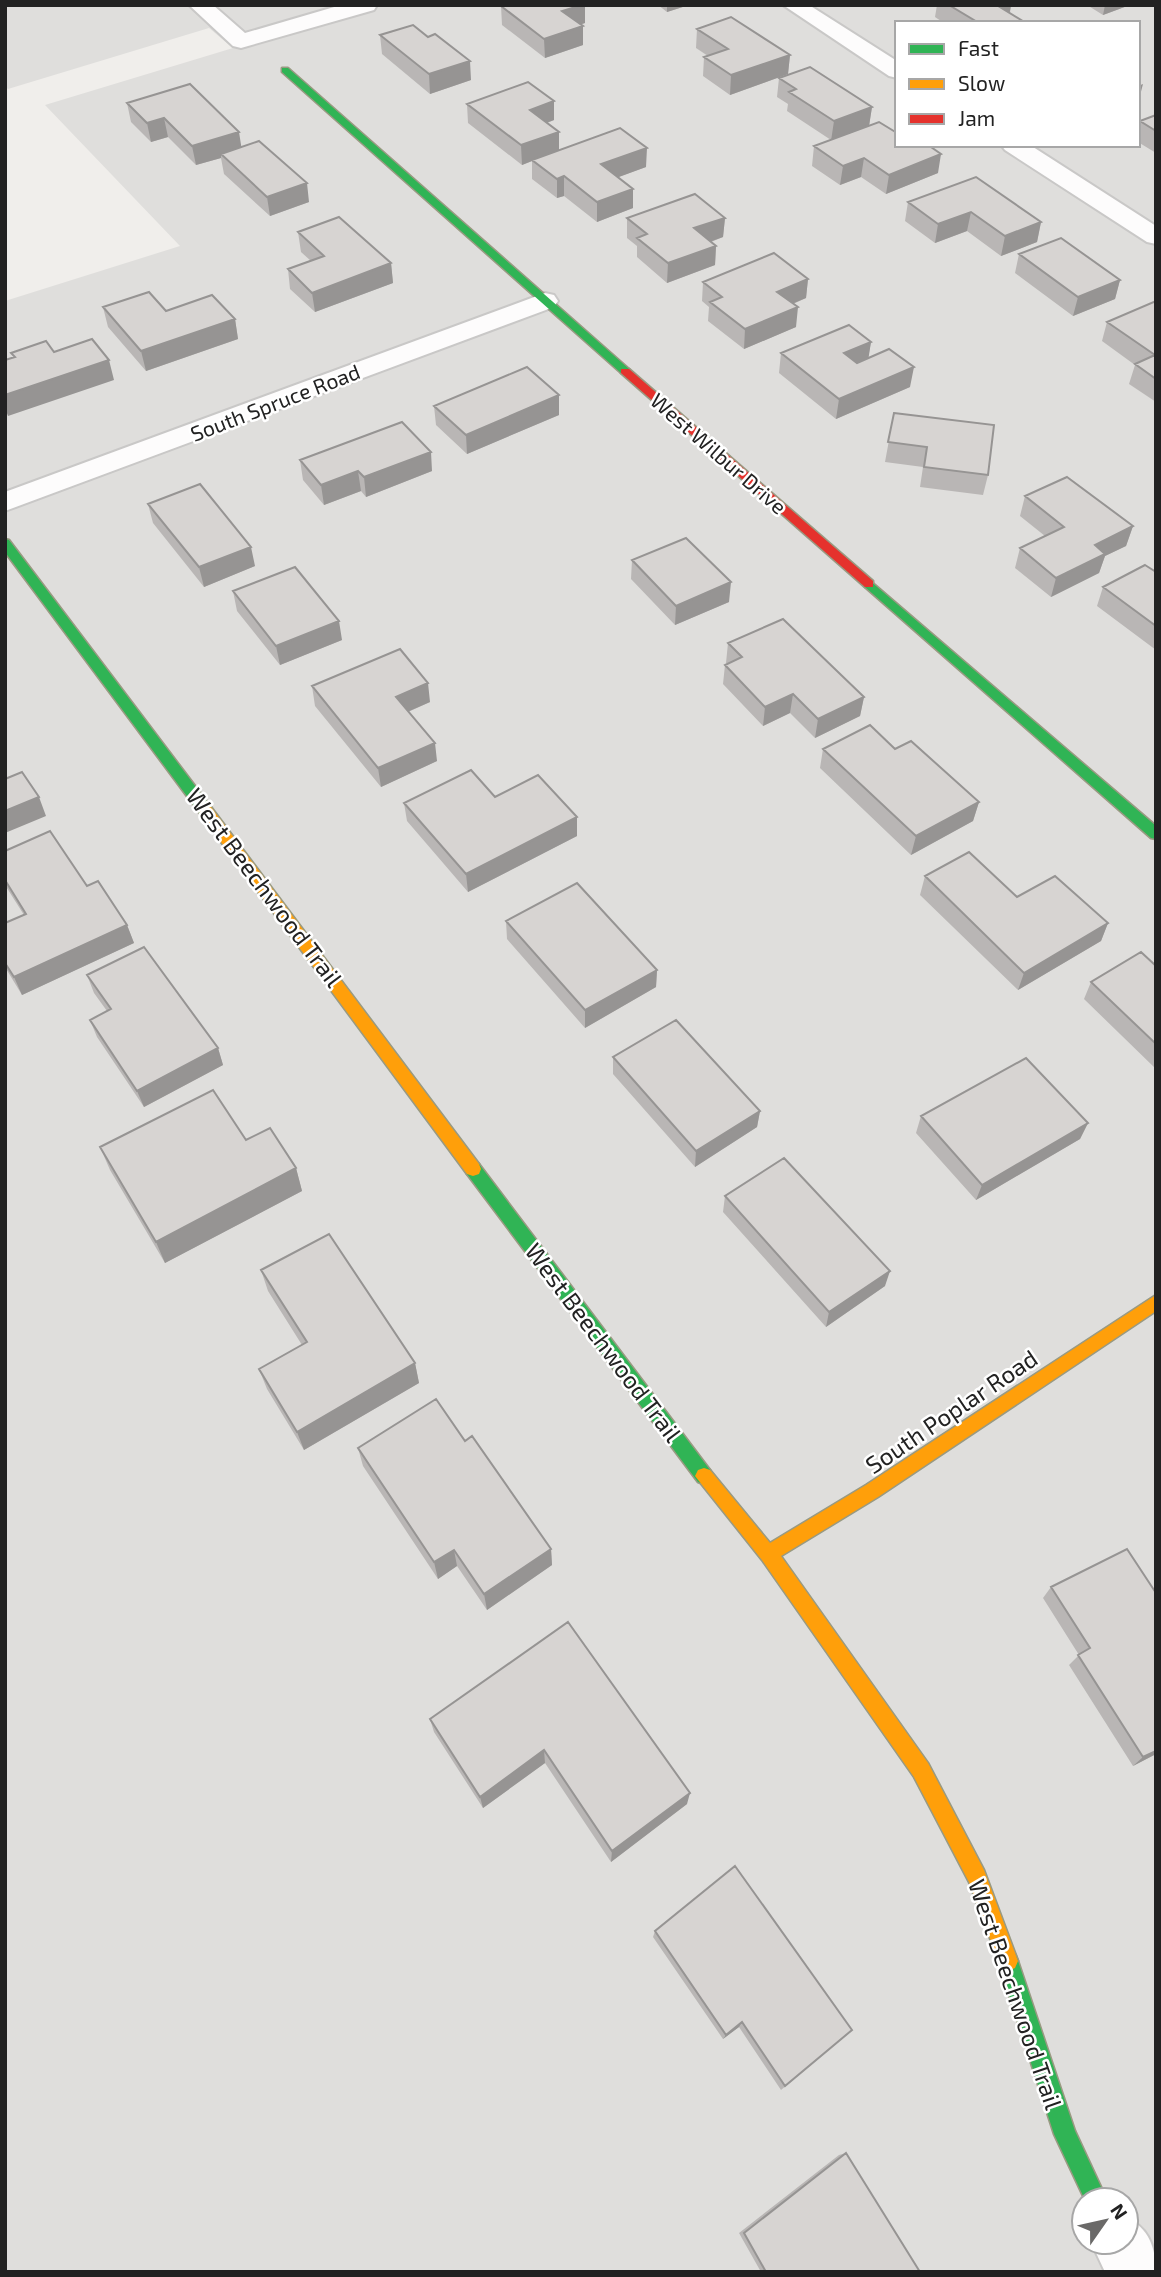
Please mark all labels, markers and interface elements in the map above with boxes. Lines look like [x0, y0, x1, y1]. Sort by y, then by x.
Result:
legend [895, 21, 1140, 147]
text: Fast [958, 35, 999, 60]
text: Slow [958, 70, 1005, 95]
text: Jam [958, 105, 995, 130]
street label: South Spruce Road [187, 358, 363, 446]
street label: West Wilbur Drive [646, 387, 792, 519]
street label: West Beechwood Trail [181, 782, 349, 992]
street label: West Beechwood Trail [520, 1237, 688, 1447]
street label: South Poplar Road [860, 1343, 1042, 1479]
street label: West Beechwood Trail [963, 1875, 1069, 2113]
north arrow [1070, 2186, 1140, 2256]
text: N [1106, 2199, 1133, 2223]

